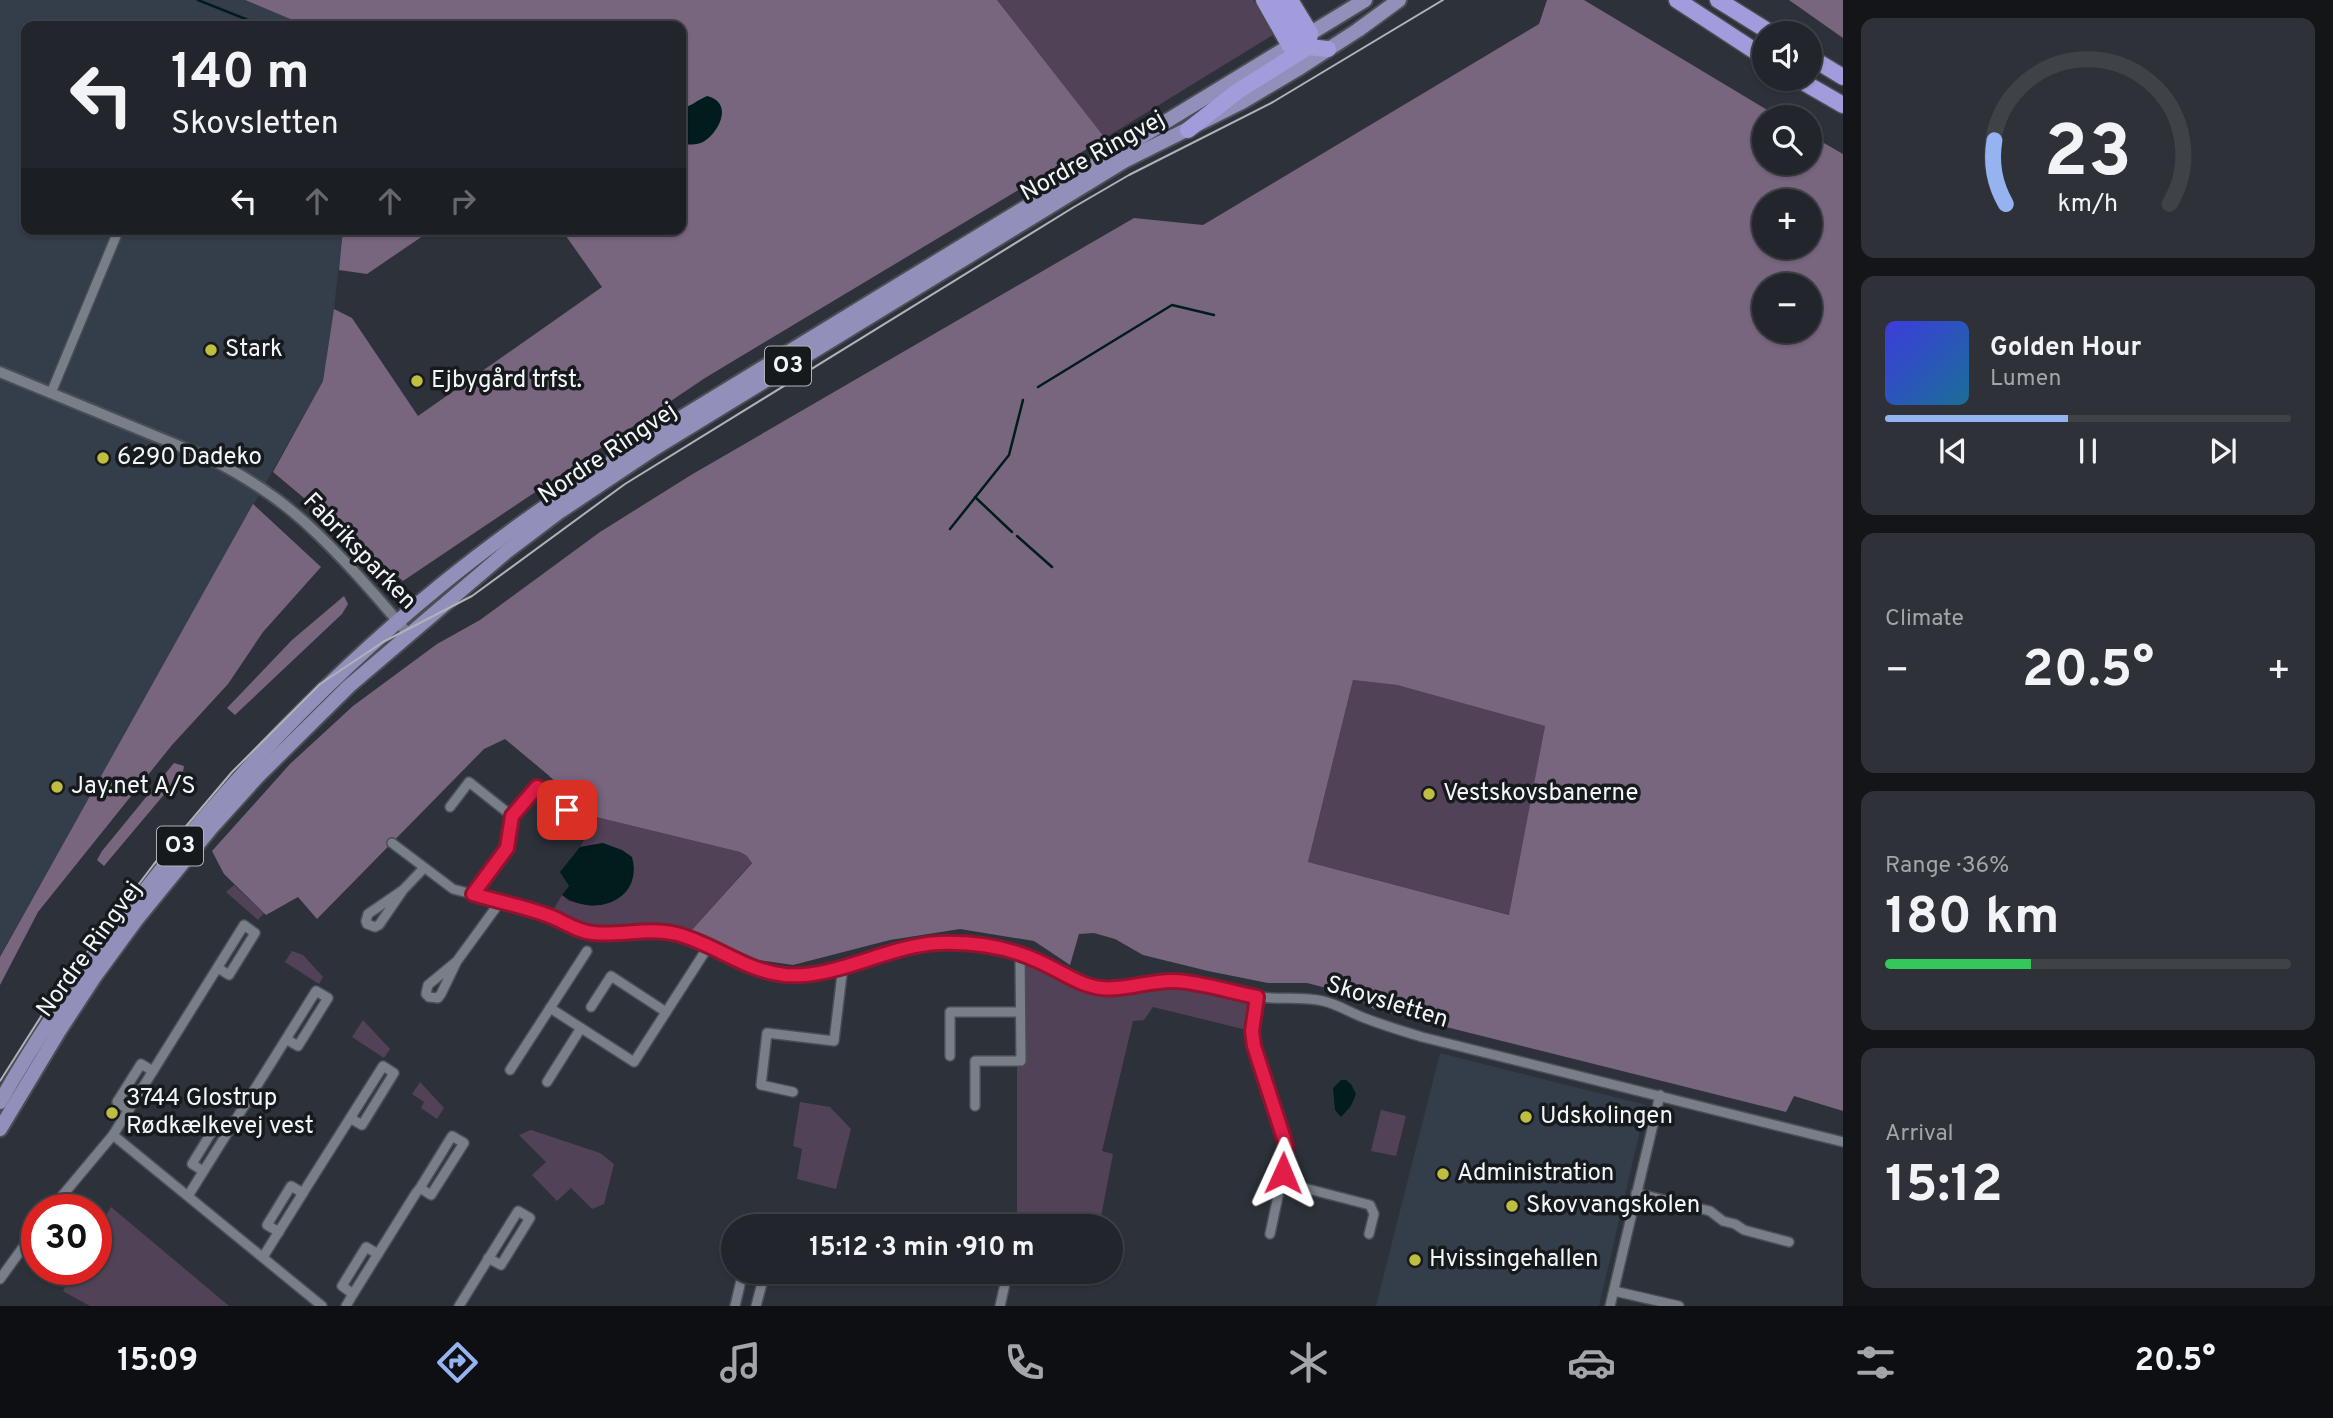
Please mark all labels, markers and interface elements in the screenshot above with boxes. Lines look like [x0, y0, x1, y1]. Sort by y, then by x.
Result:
map controls [1752, 21, 1822, 343]
button: sound [1752, 21, 1822, 91]
text: 140 m [171, 44, 310, 106]
icon: left [56, 49, 147, 140]
text: Skovsletten [171, 105, 339, 145]
street label: Nordre Ringvej [1015, 105, 1171, 209]
button: search [1752, 105, 1822, 175]
text: 23 [2044, 110, 2132, 202]
icon: left [225, 182, 263, 220]
icon: ahead [298, 182, 336, 220]
icon: ahead [371, 182, 409, 220]
icon: right [444, 182, 482, 220]
button: + [1752, 189, 1822, 259]
text: km/h [2058, 189, 2118, 221]
button: − [1752, 273, 1822, 343]
text: Golden Hour [1990, 332, 2141, 365]
place label: Stark [225, 335, 283, 365]
marker: Stark [203, 342, 219, 358]
road number: O3 [765, 346, 811, 386]
text: Lumen [1990, 365, 2061, 394]
place label: Ejbygård trfst. [431, 366, 582, 396]
marker: Ejbygård trfst. [409, 373, 425, 389]
street label: Nordre Ringvej [533, 397, 683, 511]
icon: previous [1934, 432, 1972, 470]
icon: pause [2069, 432, 2107, 470]
icon: next [2204, 432, 2242, 470]
place label: 6290 Dadeko [117, 443, 262, 473]
marker: 6290 Dadeko [95, 450, 111, 466]
street label: Fabriksparken [296, 487, 422, 617]
text: Climate [1885, 605, 1964, 634]
text: 20.5° [2022, 639, 2154, 705]
text: − [1885, 648, 1910, 697]
text: + [2266, 648, 2291, 697]
place label: Jay.net A/S [71, 772, 196, 802]
marker: Jay.net A/S [49, 779, 65, 795]
place label: Vestskovsbanerne [1443, 779, 1638, 809]
pin [537, 780, 597, 840]
marker: Vestskovsbanerne [1421, 786, 1437, 802]
icon: arrive [548, 791, 586, 829]
road number: O3 [157, 826, 203, 866]
text: Range · 36% [1885, 852, 2009, 881]
street label: Nordre Ringvej [31, 876, 149, 1024]
text: 180 km [1885, 886, 2060, 952]
street label: Skovsletten [1322, 970, 1452, 1036]
place label: 3744 Glostrup Rødkælkevej vest [126, 1084, 314, 1142]
place label: Udskolingen [1540, 1102, 1673, 1132]
marker: 3744 Glostrup Rødkælkevej vest [104, 1105, 120, 1121]
marker: Udskolingen [1518, 1109, 1534, 1125]
text: Arrival [1885, 1120, 1954, 1149]
position arrow [1246, 1136, 1320, 1210]
text: 15:12 [1885, 1154, 2003, 1220]
place label: Administration [1457, 1159, 1614, 1189]
marker: Administration [1435, 1166, 1451, 1182]
place label: Skovvangskolen [1526, 1191, 1700, 1221]
speed limit sign: 30 [21, 1194, 112, 1285]
marker: Skovvangskolen [1504, 1198, 1520, 1214]
text: 15:12 · 3 min · 910 m [809, 1232, 1035, 1265]
place label: Hvissingehallen [1429, 1245, 1598, 1275]
marker: Hvissingehallen [1407, 1252, 1423, 1268]
icon: directions [433, 1338, 482, 1387]
icon: music [716, 1338, 765, 1387]
icon: phone [1000, 1338, 1049, 1387]
icon: climate [1284, 1338, 1333, 1387]
icon: car [1567, 1338, 1616, 1387]
icon: filters [1851, 1338, 1900, 1387]
text: 15:09 [117, 1342, 198, 1382]
text: 20.5° [2134, 1342, 2216, 1382]

